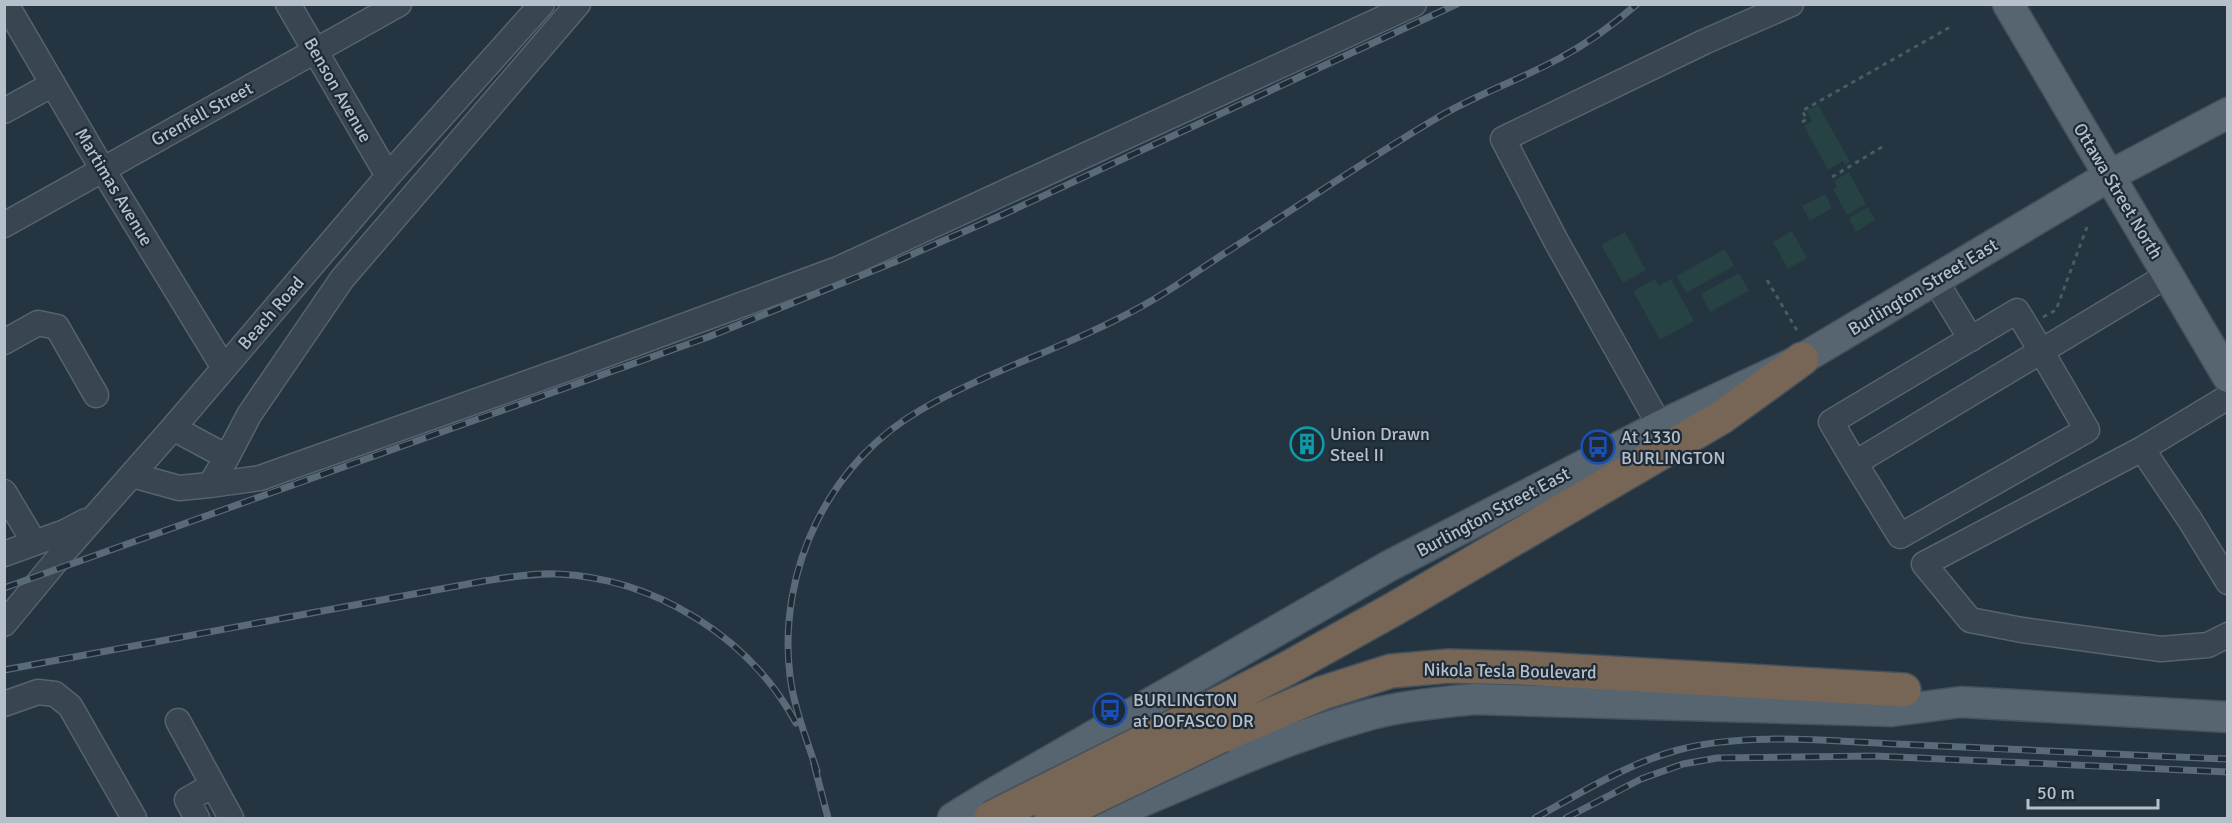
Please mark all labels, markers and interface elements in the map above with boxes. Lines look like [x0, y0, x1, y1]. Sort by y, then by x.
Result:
street label: Benson Avenue [299, 34, 377, 146]
street label: Grenfell Street [147, 77, 257, 151]
street label: Ottawa Street North [2069, 119, 2167, 263]
street label: Martimas Avenue [70, 124, 158, 250]
street label: Burlington Street East [1844, 234, 2002, 340]
street label: Beach Road [233, 272, 309, 354]
place label: Union Drawn Steel II [1330, 423, 1430, 466]
building icon: Union Drawn Steel II [1289, 426, 1325, 462]
place label: At 1330 BURLINGTON [1621, 426, 1725, 469]
bus stop icon: At 1330 BURLINGTON [1580, 429, 1616, 465]
street label: Burlington Street East [1413, 462, 1573, 562]
street label: Nikola Tesla Boulevard [1423, 658, 1597, 684]
place label: BURLINGTON at DOFASCO DR [1133, 689, 1254, 732]
bus stop icon: BURLINGTON at DOFASCO DR [1092, 692, 1128, 728]
scale bar [2028, 772, 2158, 810]
text: 50 m [2037, 782, 2075, 804]

